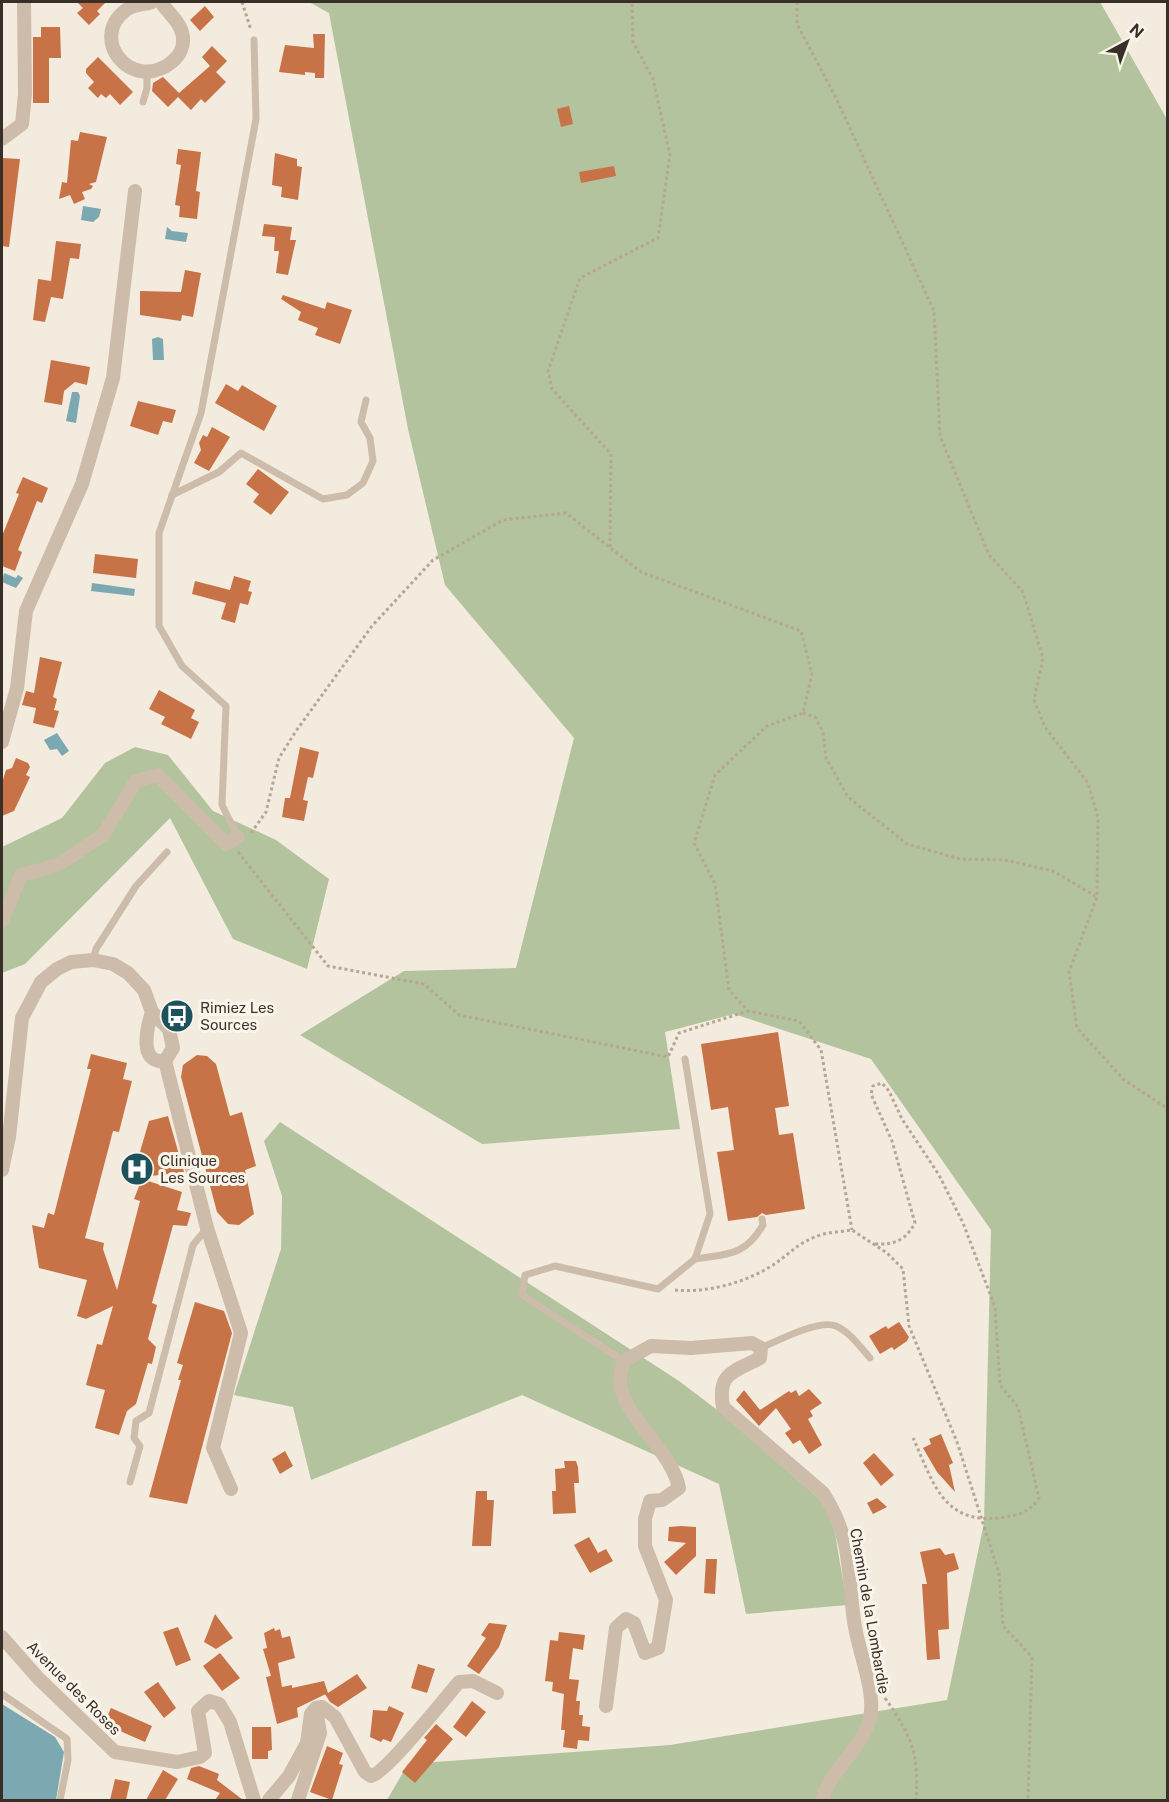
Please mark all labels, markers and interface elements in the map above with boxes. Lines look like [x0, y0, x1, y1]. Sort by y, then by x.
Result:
north arrow [1097, 12, 1157, 72]
text: N [1126, 20, 1147, 42]
bus stop icon: Rimiez Les Sources [159, 998, 195, 1034]
place label: Rimiez Les Sources [200, 999, 274, 1033]
hospital icon: Clinique Les Sources [119, 1151, 155, 1187]
place label: Clinique Les Sources [160, 1152, 245, 1186]
street label: Chemin de la Lombardie [847, 1527, 893, 1695]
street label: Avenue des Roses [24, 1638, 124, 1738]

